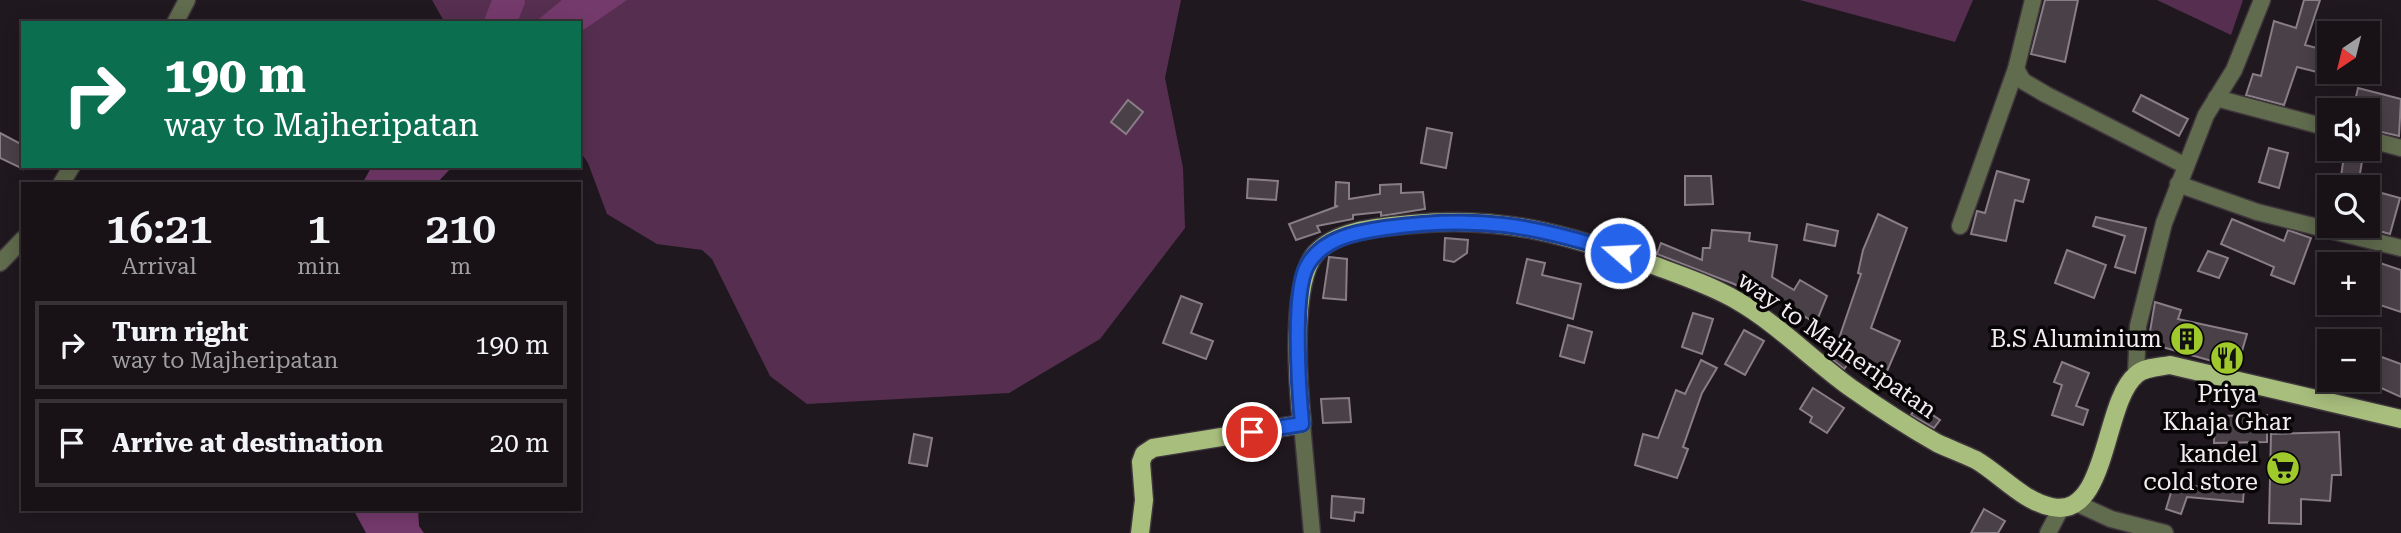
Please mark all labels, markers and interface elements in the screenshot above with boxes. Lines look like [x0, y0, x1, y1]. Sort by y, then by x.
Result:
north arrow [2317, 21, 2380, 84]
map controls [2317, 21, 2380, 392]
text: 190 m [164, 47, 306, 104]
icon: right [49, 49, 140, 140]
button: sound [2317, 98, 2380, 161]
text: way to Majheripatan [164, 106, 479, 144]
button: search [2317, 175, 2380, 238]
text: 16:21 [106, 204, 212, 253]
text: 1 [307, 204, 331, 253]
text: 210 [425, 204, 496, 253]
position arrow [1583, 216, 1657, 290]
button: + [2317, 252, 2380, 315]
text: Arrival [122, 253, 197, 280]
text: min [297, 253, 341, 280]
text: m [450, 253, 471, 280]
street label: way to Majheripatan [1732, 266, 1942, 424]
text: Turn right [112, 317, 248, 347]
building icon: B.S Aluminium [2168, 320, 2206, 358]
place label: B.S Aluminium [1990, 325, 2162, 353]
icon: right [53, 326, 91, 364]
button: − [2317, 329, 2380, 392]
text: 190 m [475, 330, 549, 360]
restaurant icon: Priya Khaja Ghar [2208, 339, 2246, 377]
text: way to Majheripatan [112, 347, 338, 374]
place label: Priya Khaja Ghar [2162, 380, 2292, 436]
pin [1222, 402, 1282, 462]
icon: arrive [1233, 413, 1271, 451]
icon: arrive [53, 424, 91, 462]
text: Arrive at destination [112, 428, 383, 458]
text: 20 m [490, 428, 549, 458]
place label: kandel cold store [2143, 440, 2258, 496]
supermarket icon: kandel cold store [2264, 449, 2302, 487]

